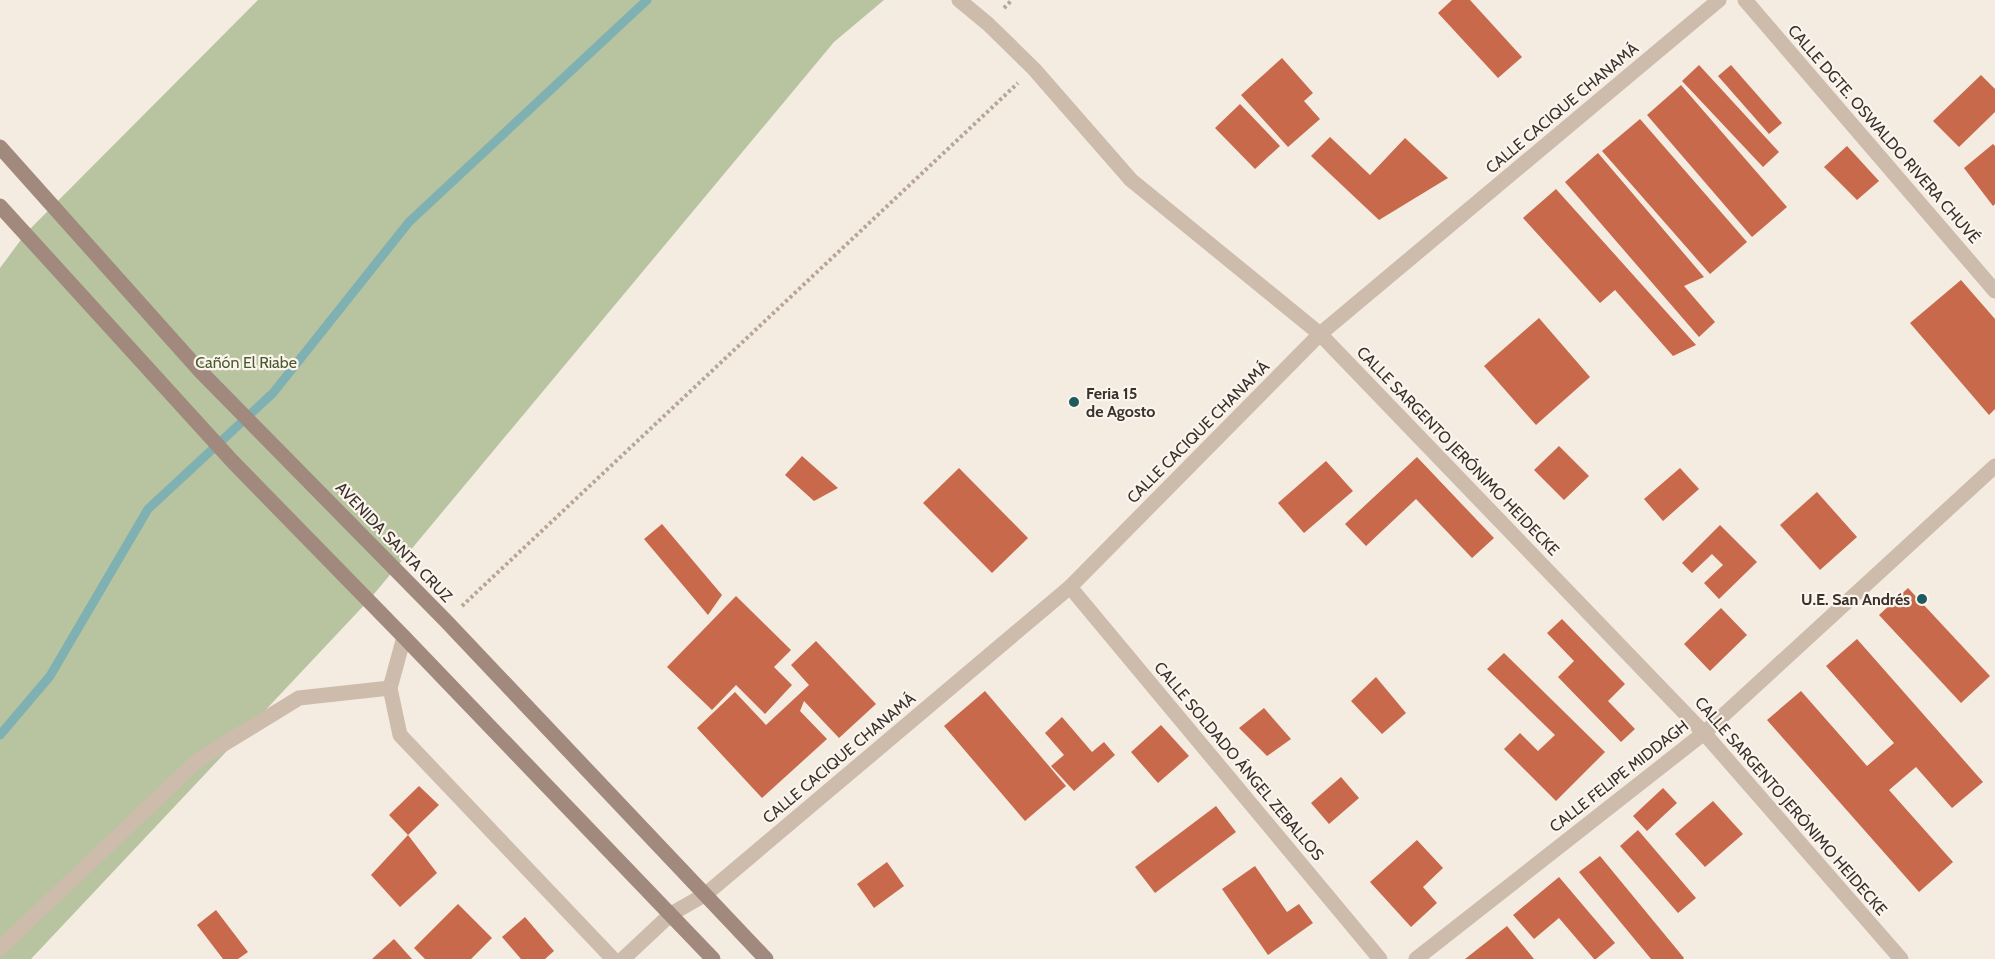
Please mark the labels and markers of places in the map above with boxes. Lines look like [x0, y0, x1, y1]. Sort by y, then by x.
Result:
place label: Feria 15 de Agosto [1086, 384, 1155, 421]
marker: Feria 15 de Agosto [1067, 395, 1081, 409]
place label: U.E. San Andrés [1801, 590, 1910, 609]
marker: U.E. San Andrés [1915, 592, 1929, 606]

